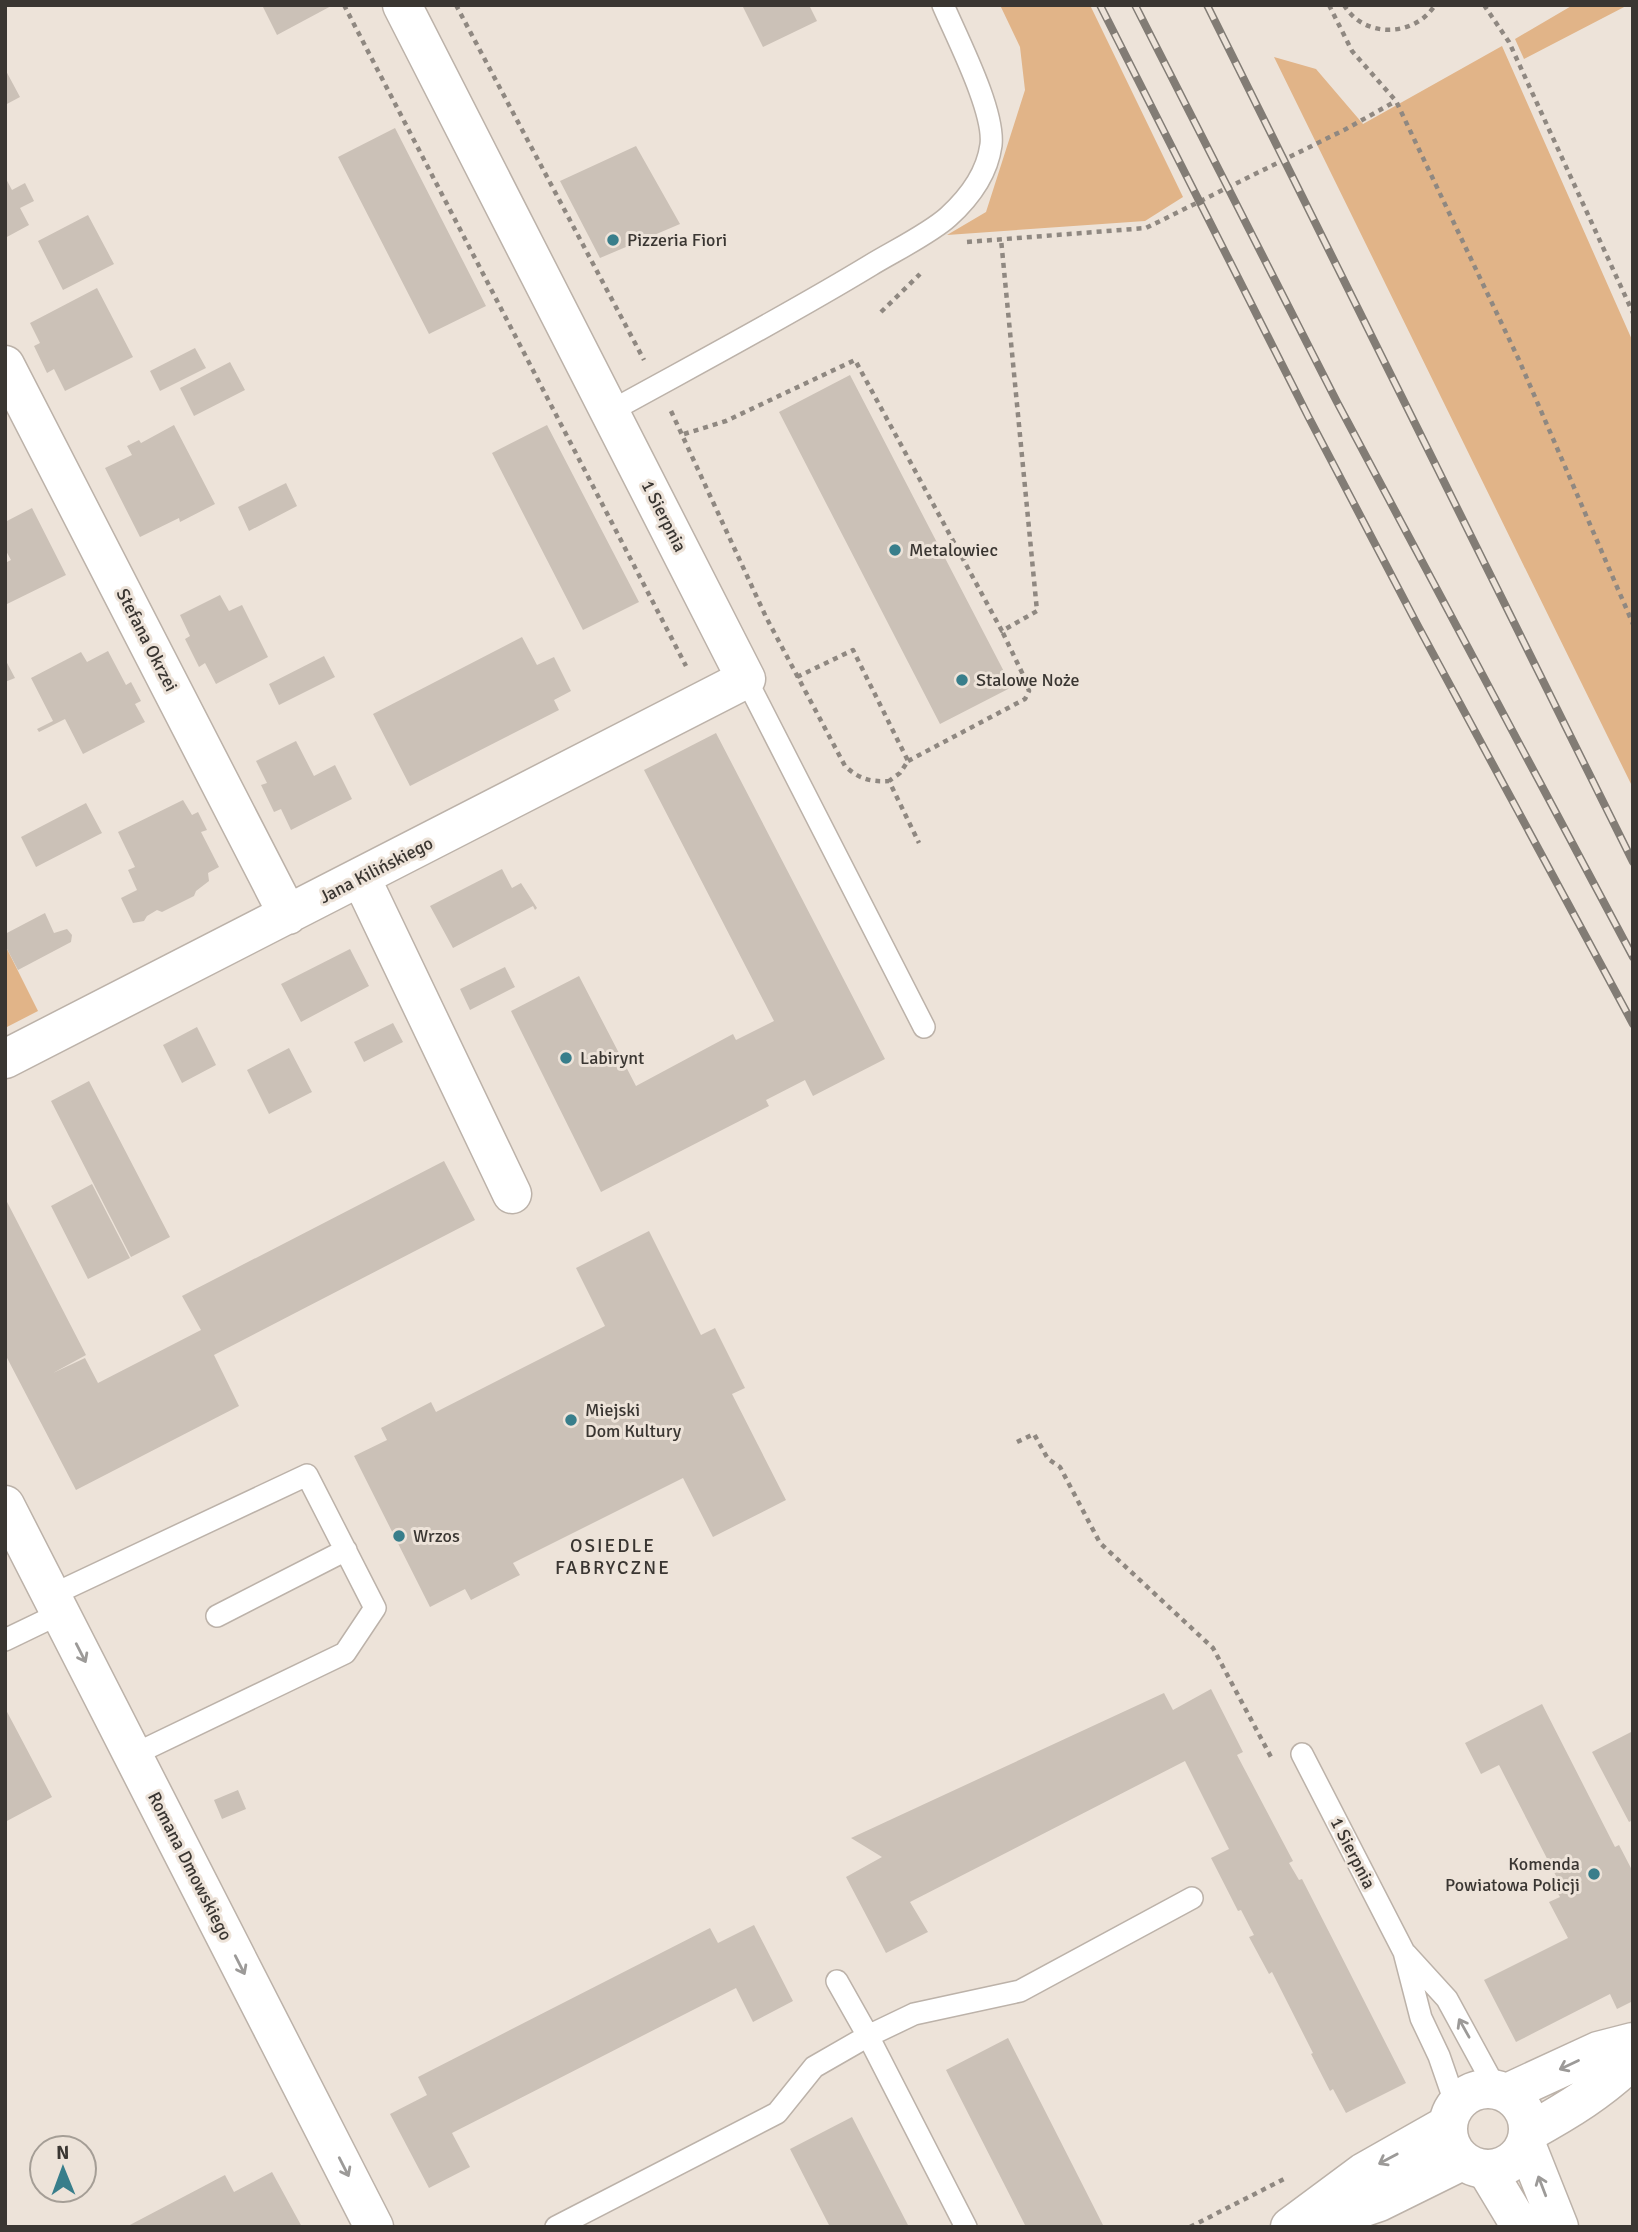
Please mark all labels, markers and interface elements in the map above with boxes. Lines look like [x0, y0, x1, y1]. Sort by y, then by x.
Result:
place label: Pizzeria Fiori [627, 229, 727, 251]
marker: Pizzeria Fiori [605, 232, 621, 248]
street label: 1 Sierpnia [637, 476, 691, 556]
place label: Metalowiec [909, 539, 998, 561]
marker: Metalowiec [887, 542, 903, 558]
street label: Stefana Okrzei [112, 585, 182, 695]
place label: Stalowe Noże [976, 669, 1080, 691]
marker: Stalowe Noże [954, 672, 970, 688]
street label: Jana Kilińskiego [315, 832, 437, 908]
place label: Labirynt [580, 1047, 644, 1069]
marker: Labirynt [558, 1050, 574, 1066]
place label: Miejski Dom Kultury [585, 1399, 682, 1442]
marker: Miejski Dom Kultury [563, 1412, 579, 1428]
place label: Wrzos [413, 1525, 460, 1547]
marker: Wrzos [391, 1528, 407, 1544]
district label: OSIEDLE FABRYCZNE [555, 1534, 671, 1580]
one-way arrow [75, 1642, 88, 1663]
street label: Romana Dmowskiego [143, 1788, 237, 1944]
street label: 1 Sierpnia [1326, 1813, 1380, 1893]
place label: Komenda Powiatowa Policji [1445, 1853, 1580, 1896]
marker: Komenda Powiatowa Policji [1586, 1866, 1602, 1882]
one-way arrow [234, 1954, 248, 1975]
one-way arrow [1457, 2019, 1471, 2039]
one-way arrow [1559, 2059, 1580, 2072]
north arrow [28, 2134, 98, 2204]
text: N [56, 2141, 70, 2165]
one-way arrow [1378, 2153, 1399, 2167]
one-way arrow [338, 2156, 351, 2177]
one-way arrow [1535, 2175, 1547, 2197]

